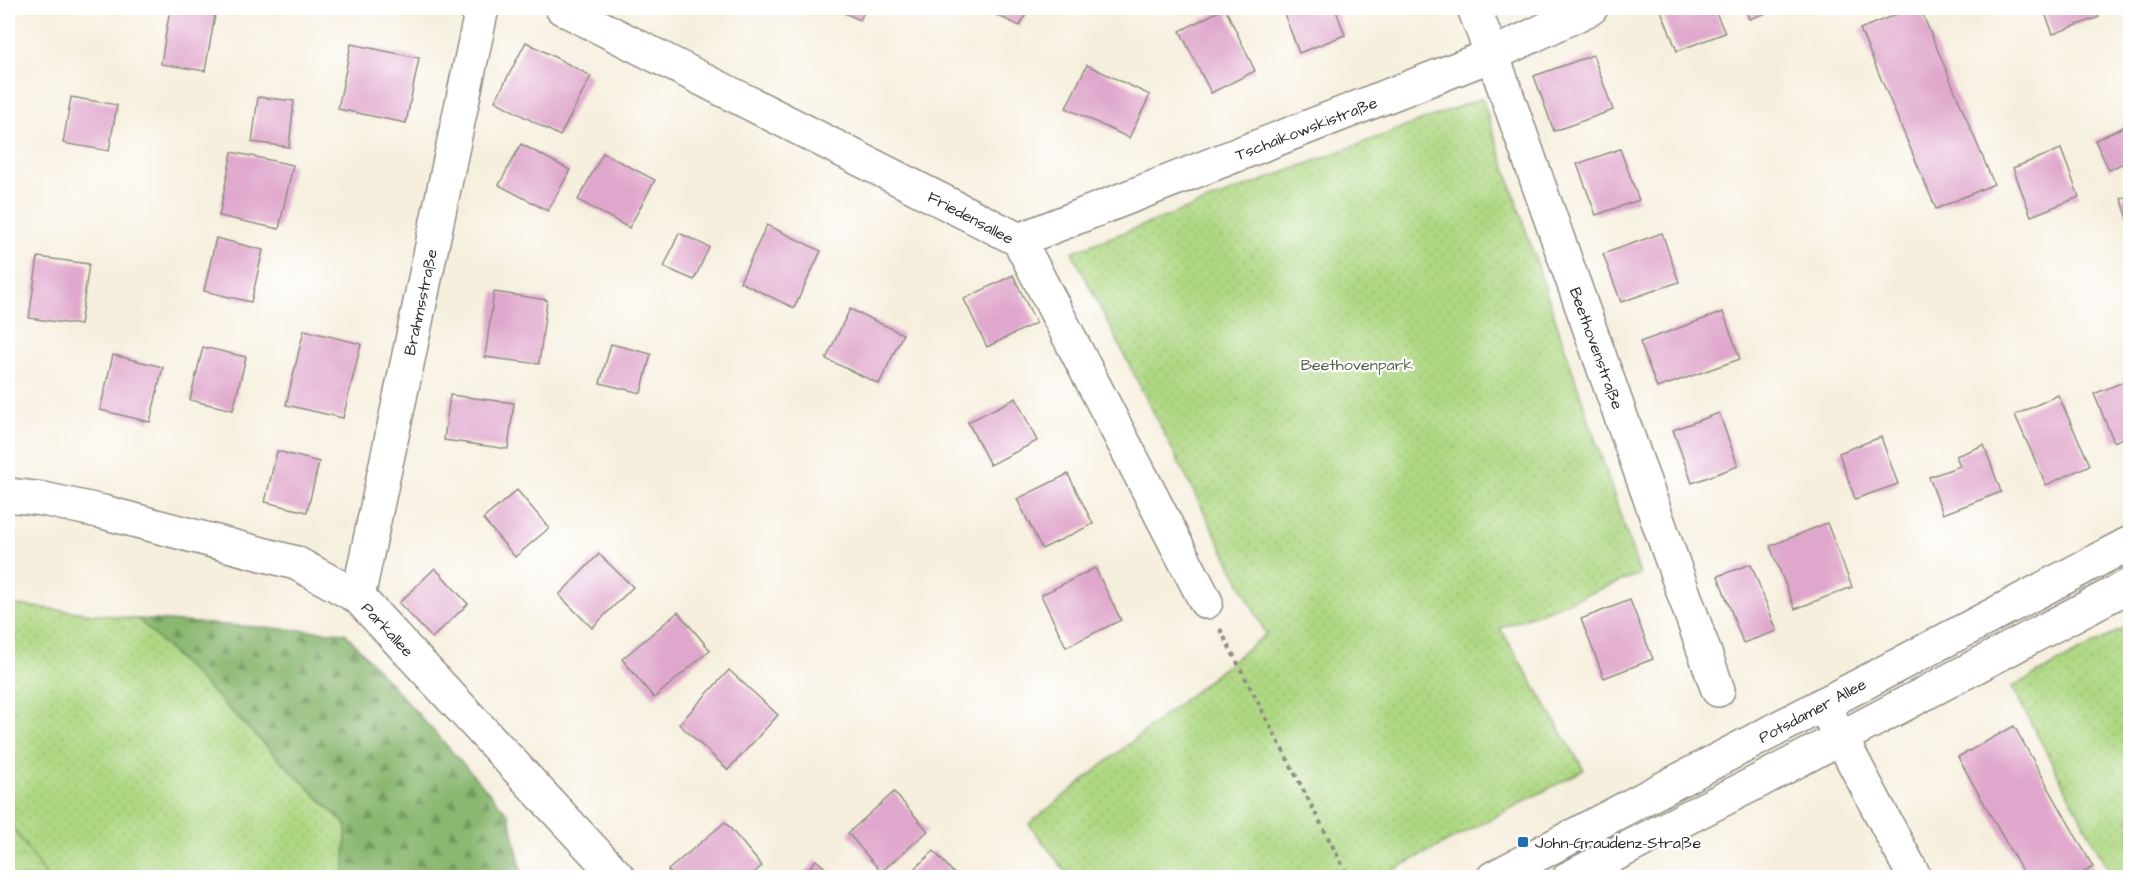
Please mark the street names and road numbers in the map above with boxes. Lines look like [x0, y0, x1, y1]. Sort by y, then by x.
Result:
street label: Tschaikowskistraße [1232, 92, 1381, 166]
street label: Friedensallee [924, 186, 1018, 250]
street label: Brahmsstraße [399, 247, 443, 357]
street label: Beethovenstraße [1564, 284, 1628, 413]
street label: Parkallee [356, 598, 419, 662]
street label: Potsdamer Allee [1755, 673, 1870, 749]

